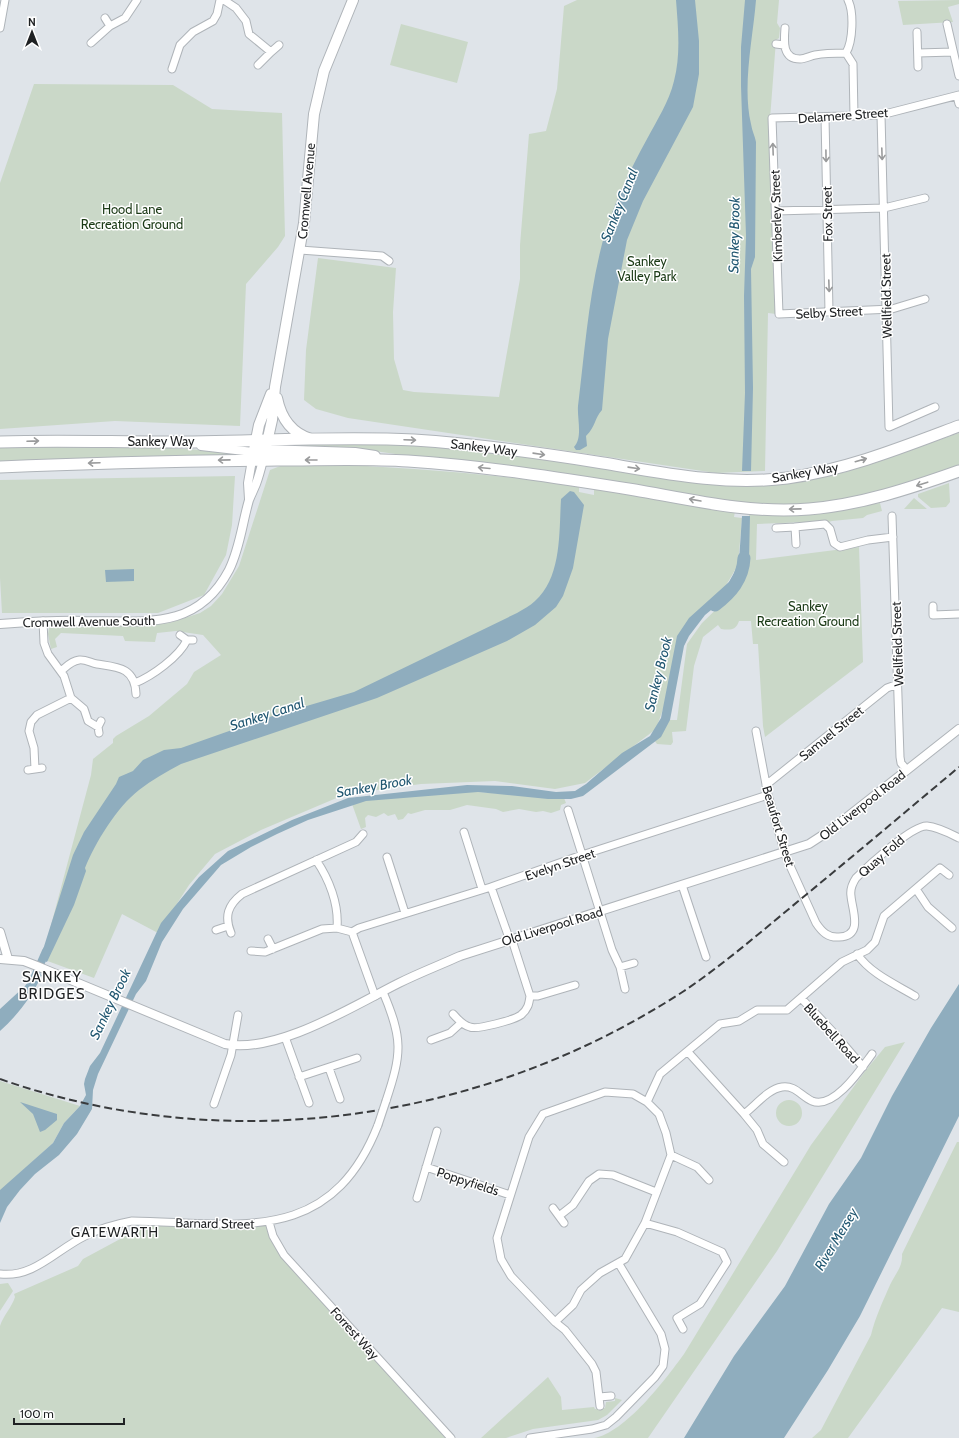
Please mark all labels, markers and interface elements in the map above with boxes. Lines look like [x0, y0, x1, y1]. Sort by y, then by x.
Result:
north arrow [12, 12, 52, 52]
text: N [28, 15, 36, 29]
street label: Delamere Street [797, 104, 889, 126]
street label: Cromwell Avenue [294, 142, 318, 240]
one-way arrow [770, 143, 777, 156]
one-way arrow [878, 147, 885, 160]
one-way arrow [822, 149, 830, 162]
water label: Sankey Canal [596, 165, 642, 244]
street label: Kimberley Street [766, 169, 786, 262]
street label: Fox Street [819, 185, 835, 242]
water label: Sankey Brook [724, 196, 744, 273]
park label: Hood Lane Recreation Ground [81, 201, 183, 232]
park label: Sankey Valley Park [617, 253, 677, 284]
street label: Wellfield Street [877, 253, 895, 339]
one-way arrow [825, 279, 832, 292]
street label: Selby Street [795, 302, 864, 322]
street label: Sankey Way [127, 433, 195, 449]
street label: Sankey Way [450, 435, 519, 459]
one-way arrow [26, 437, 39, 445]
one-way arrow [403, 437, 416, 444]
one-way arrow [532, 450, 545, 458]
one-way arrow [305, 456, 318, 464]
one-way arrow [854, 456, 867, 463]
one-way arrow [218, 457, 231, 464]
street label: Sankey Way [771, 458, 840, 486]
one-way arrow [88, 459, 101, 467]
one-way arrow [478, 464, 491, 472]
one-way arrow [627, 464, 640, 472]
one-way arrow [916, 480, 928, 488]
one-way arrow [689, 496, 702, 504]
one-way arrow [789, 506, 802, 513]
park label: Sankey Recreation Ground [757, 598, 859, 629]
street label: Wellfield Street [888, 601, 906, 687]
street label: Cromwell Avenue South [23, 612, 155, 630]
water label: Sankey Brook [640, 634, 676, 713]
water label: Sankey Canal [227, 693, 307, 734]
street label: Samuel Street [796, 702, 867, 764]
street label: Old Liverpool Road [816, 766, 908, 844]
water label: Sankey Brook [335, 770, 414, 801]
street label: Beaufort Street [759, 784, 799, 869]
street label: Quay Fold [855, 832, 907, 880]
street label: Evelyn Street [523, 844, 598, 883]
street label: Old Liverpool Road [499, 903, 605, 949]
water label: Sankey Brook [85, 965, 135, 1042]
district label: SANKEY BRIDGES [19, 968, 85, 1003]
street label: Bluebell Road [801, 1000, 863, 1066]
street label: Poppyfields [435, 1163, 502, 1199]
water label: River Mersey [810, 1204, 862, 1274]
street label: Barnard Street [175, 1214, 255, 1232]
district label: GATEWARTH [71, 1223, 159, 1241]
street label: Forrest Way [327, 1303, 383, 1363]
scale bar [14, 1400, 124, 1426]
text: 100 m [20, 1406, 54, 1421]

